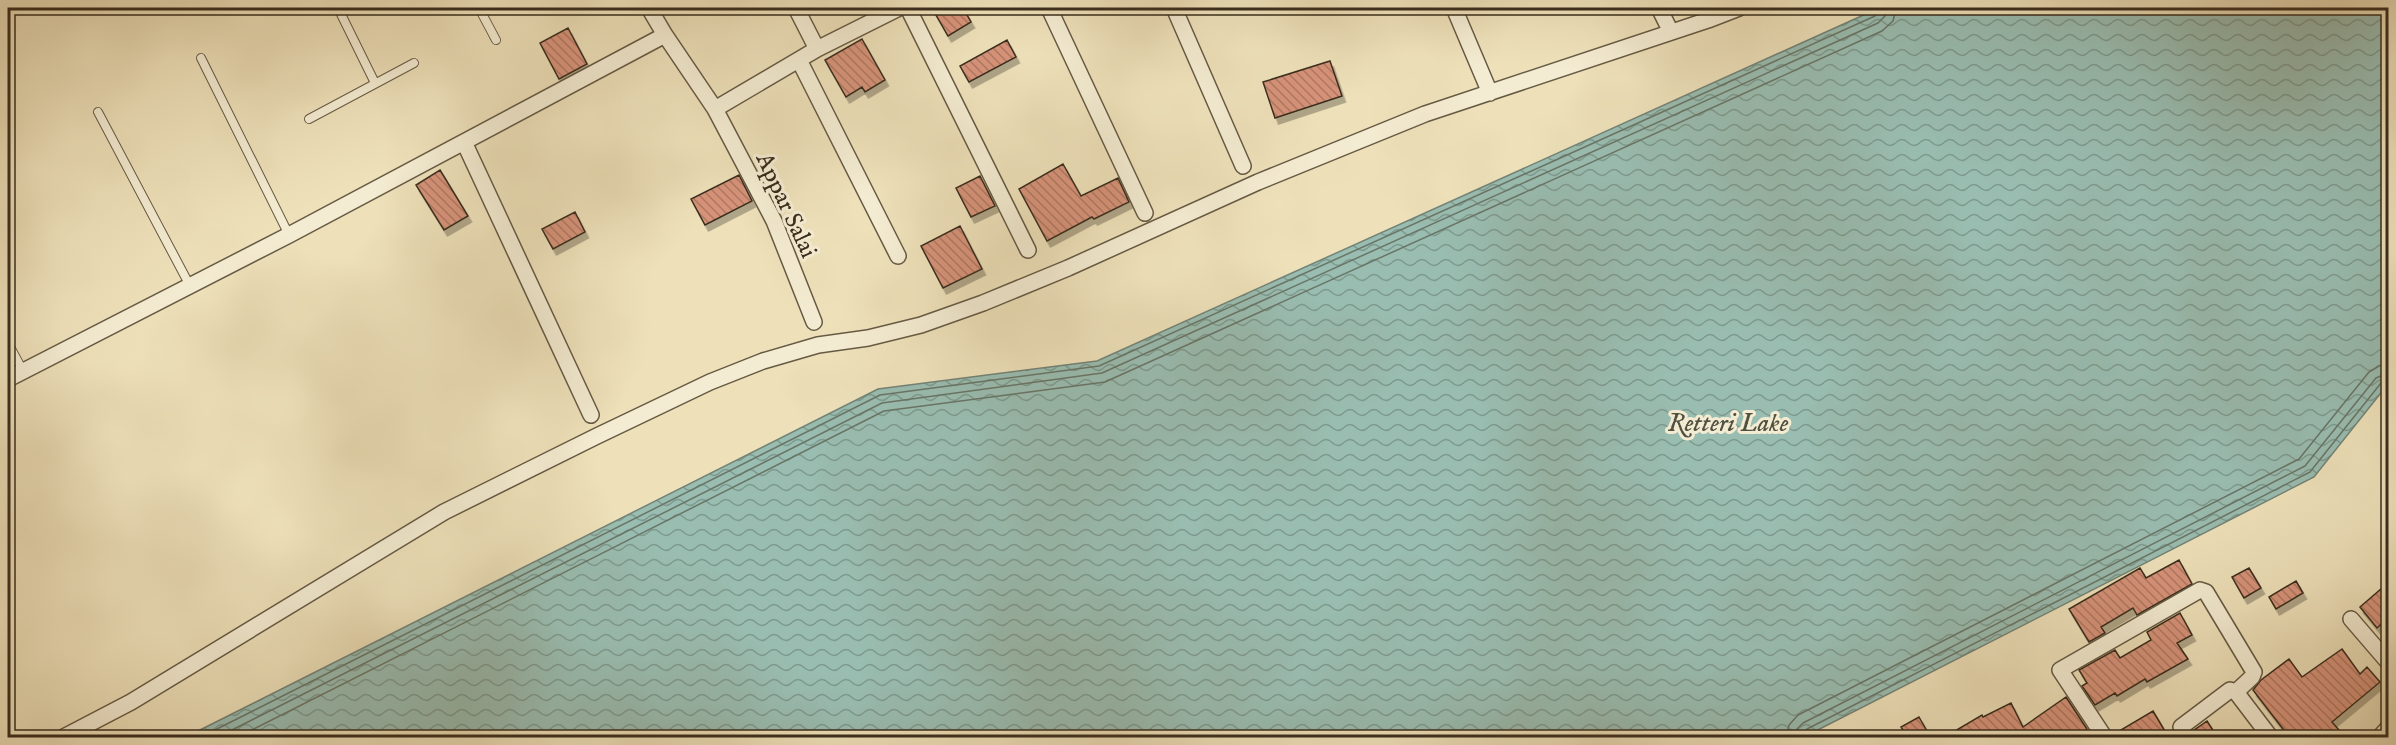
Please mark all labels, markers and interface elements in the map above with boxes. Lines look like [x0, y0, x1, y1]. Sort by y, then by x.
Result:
street label: Appar Salai [747, 147, 824, 263]
water label: Retteri Lake [1668, 407, 1789, 440]

